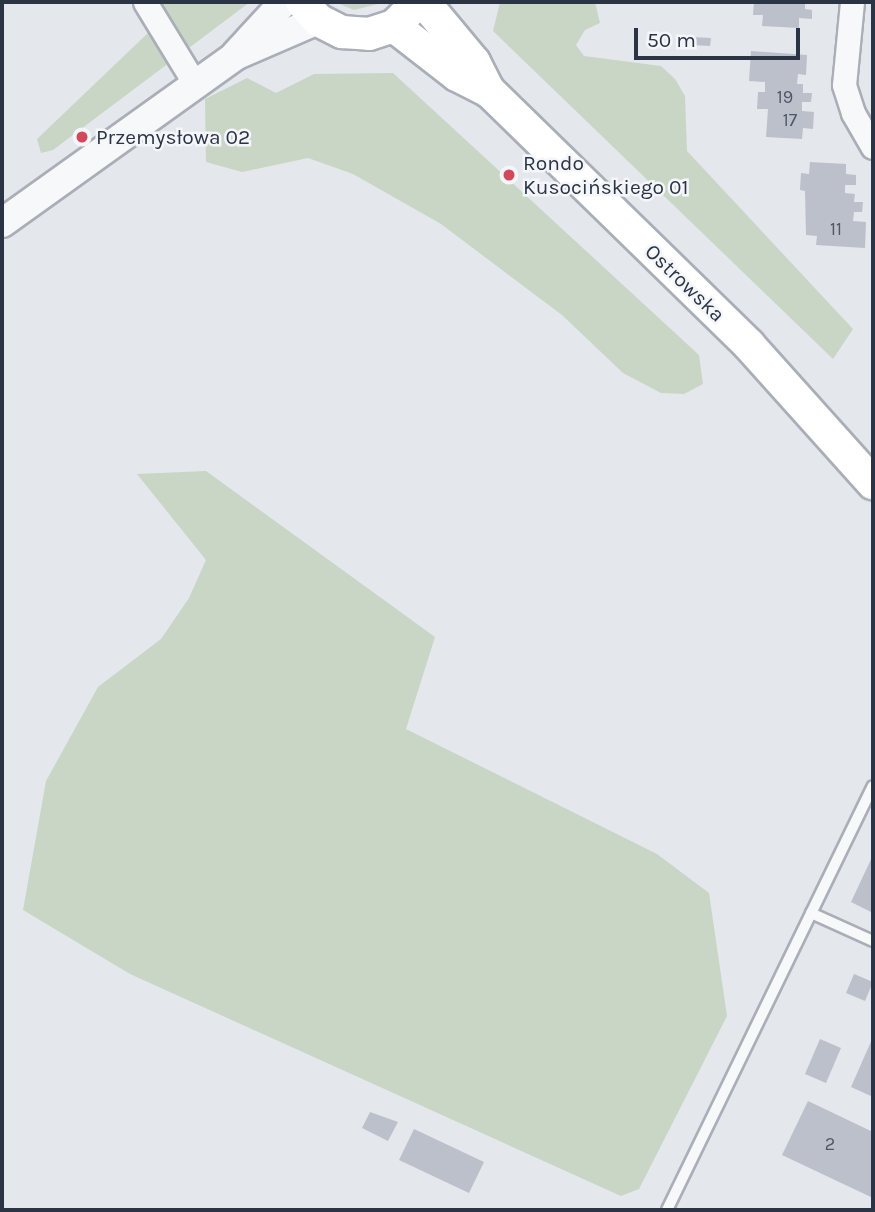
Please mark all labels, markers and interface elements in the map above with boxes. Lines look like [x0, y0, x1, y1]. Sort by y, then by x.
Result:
scale bar [637, 14, 803, 58]
text: 50 m [647, 28, 696, 52]
house number: 19 [777, 86, 793, 108]
house number: 17 [783, 109, 797, 131]
place label: Przemysłowa 02 [96, 124, 250, 150]
marker: Przemysłowa 02 [74, 129, 90, 145]
place label: Rondo Kusocińskiego 01 [523, 150, 688, 200]
marker: Rondo Kusocińskiego 01 [501, 167, 517, 183]
house number: 11 [830, 218, 842, 240]
street label: Ostrowska [640, 239, 730, 327]
house number: 2 [825, 1133, 835, 1155]

